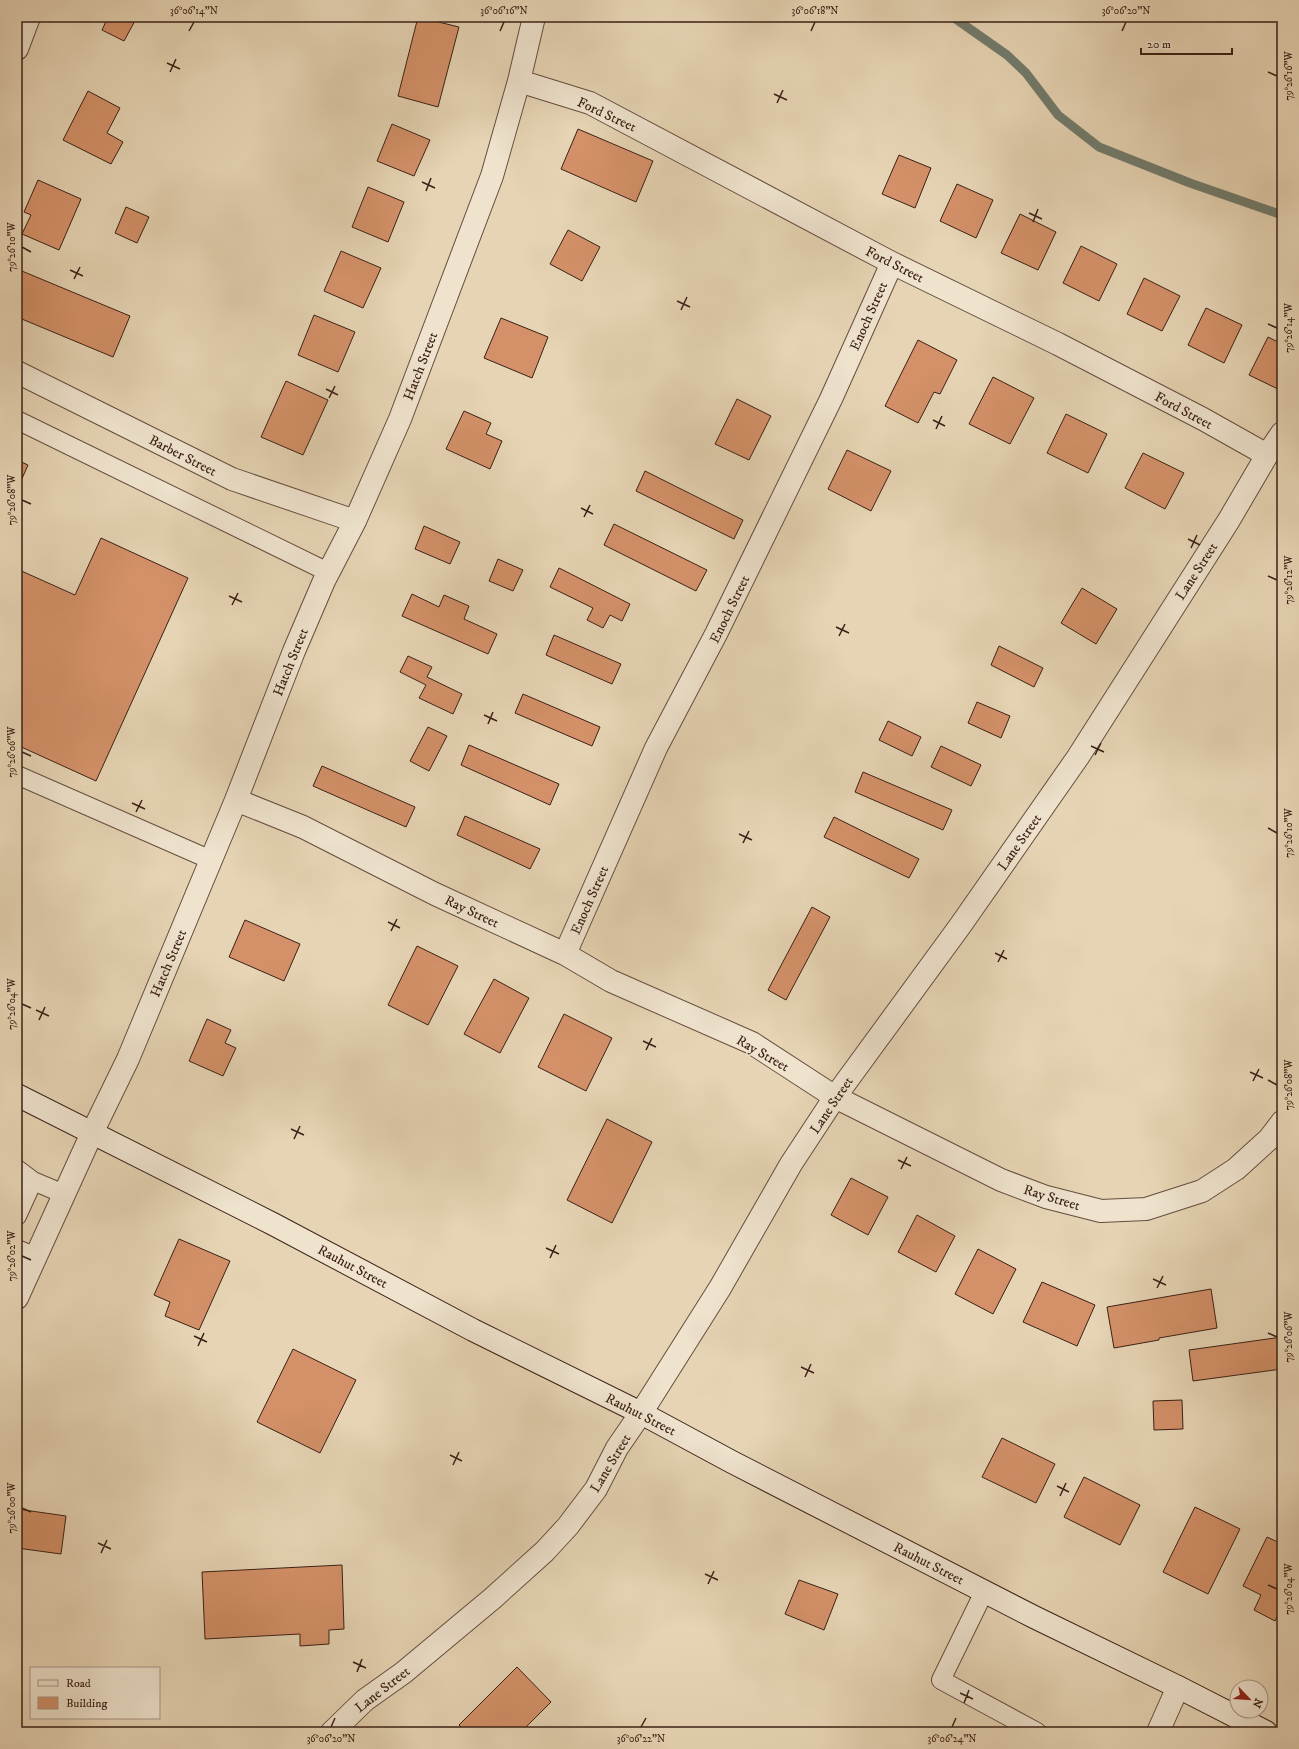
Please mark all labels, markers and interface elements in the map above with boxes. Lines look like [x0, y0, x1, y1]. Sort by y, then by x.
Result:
text: 36°06'14"N [170, 5, 218, 17]
text: 36°06'16"N [480, 5, 528, 17]
text: 36°06'18"N [791, 5, 839, 17]
text: 36°06'20"N [1102, 5, 1150, 17]
scale bar [1141, 30, 1232, 56]
text: 20 m [1147, 37, 1171, 52]
text: 79°26'16"W [1283, 51, 1295, 101]
street label: Ford Street [574, 93, 639, 137]
text: 79°26'10"W [6, 222, 18, 272]
street label: Ford Street [862, 243, 927, 287]
street label: Enoch Street [846, 279, 892, 354]
text: 79°26'14"W [1283, 302, 1295, 353]
street label: Hatch Street [400, 329, 442, 403]
street label: Ford Street [1151, 388, 1216, 434]
street label: Barber Street [146, 431, 220, 481]
text: 79°26'08"W [6, 474, 18, 525]
street label: Lane Street [1172, 539, 1222, 604]
text: 79°26'12"W [1283, 555, 1295, 604]
street label: Enoch Street [706, 572, 754, 646]
street label: Hatch Street [269, 625, 313, 699]
text: 79°26'06"W [6, 726, 18, 777]
text: 79°26'10"W [1283, 808, 1295, 858]
street label: Lane Street [994, 810, 1046, 874]
street label: Enoch Street [567, 863, 613, 938]
street label: Ray Street [442, 892, 502, 933]
street label: Hatch Street [147, 926, 191, 1000]
text: 79°26'04"W [6, 977, 18, 1030]
street label: Ray Street [733, 1032, 793, 1076]
text: 79°26'08"W [1283, 1059, 1295, 1110]
street label: Lane Street [806, 1073, 858, 1138]
street label: Ray Street [1021, 1181, 1083, 1215]
text: 79°26'02"W [6, 1230, 18, 1281]
street label: Rauhut Street [314, 1241, 391, 1293]
text: 79°26'06"W [1283, 1311, 1295, 1362]
street label: Rauhut Street [602, 1389, 679, 1441]
street label: Lane Street [586, 1430, 636, 1496]
text: 79°26'00"W [6, 1482, 18, 1534]
street label: Rauhut Street [890, 1538, 967, 1590]
text: 79°26'04"W [1283, 1562, 1295, 1615]
street label: Lane Street [351, 1662, 414, 1717]
legend [30, 1667, 160, 1719]
text: Road [66, 1676, 91, 1691]
north arrow [1229, 1679, 1269, 1719]
text: Building [66, 1696, 107, 1711]
text: N [1249, 1696, 1265, 1710]
text: 36°06'20"N [307, 1733, 355, 1745]
text: 36°06'22"N [617, 1733, 665, 1745]
text: 36°06'24"N [927, 1733, 977, 1745]

